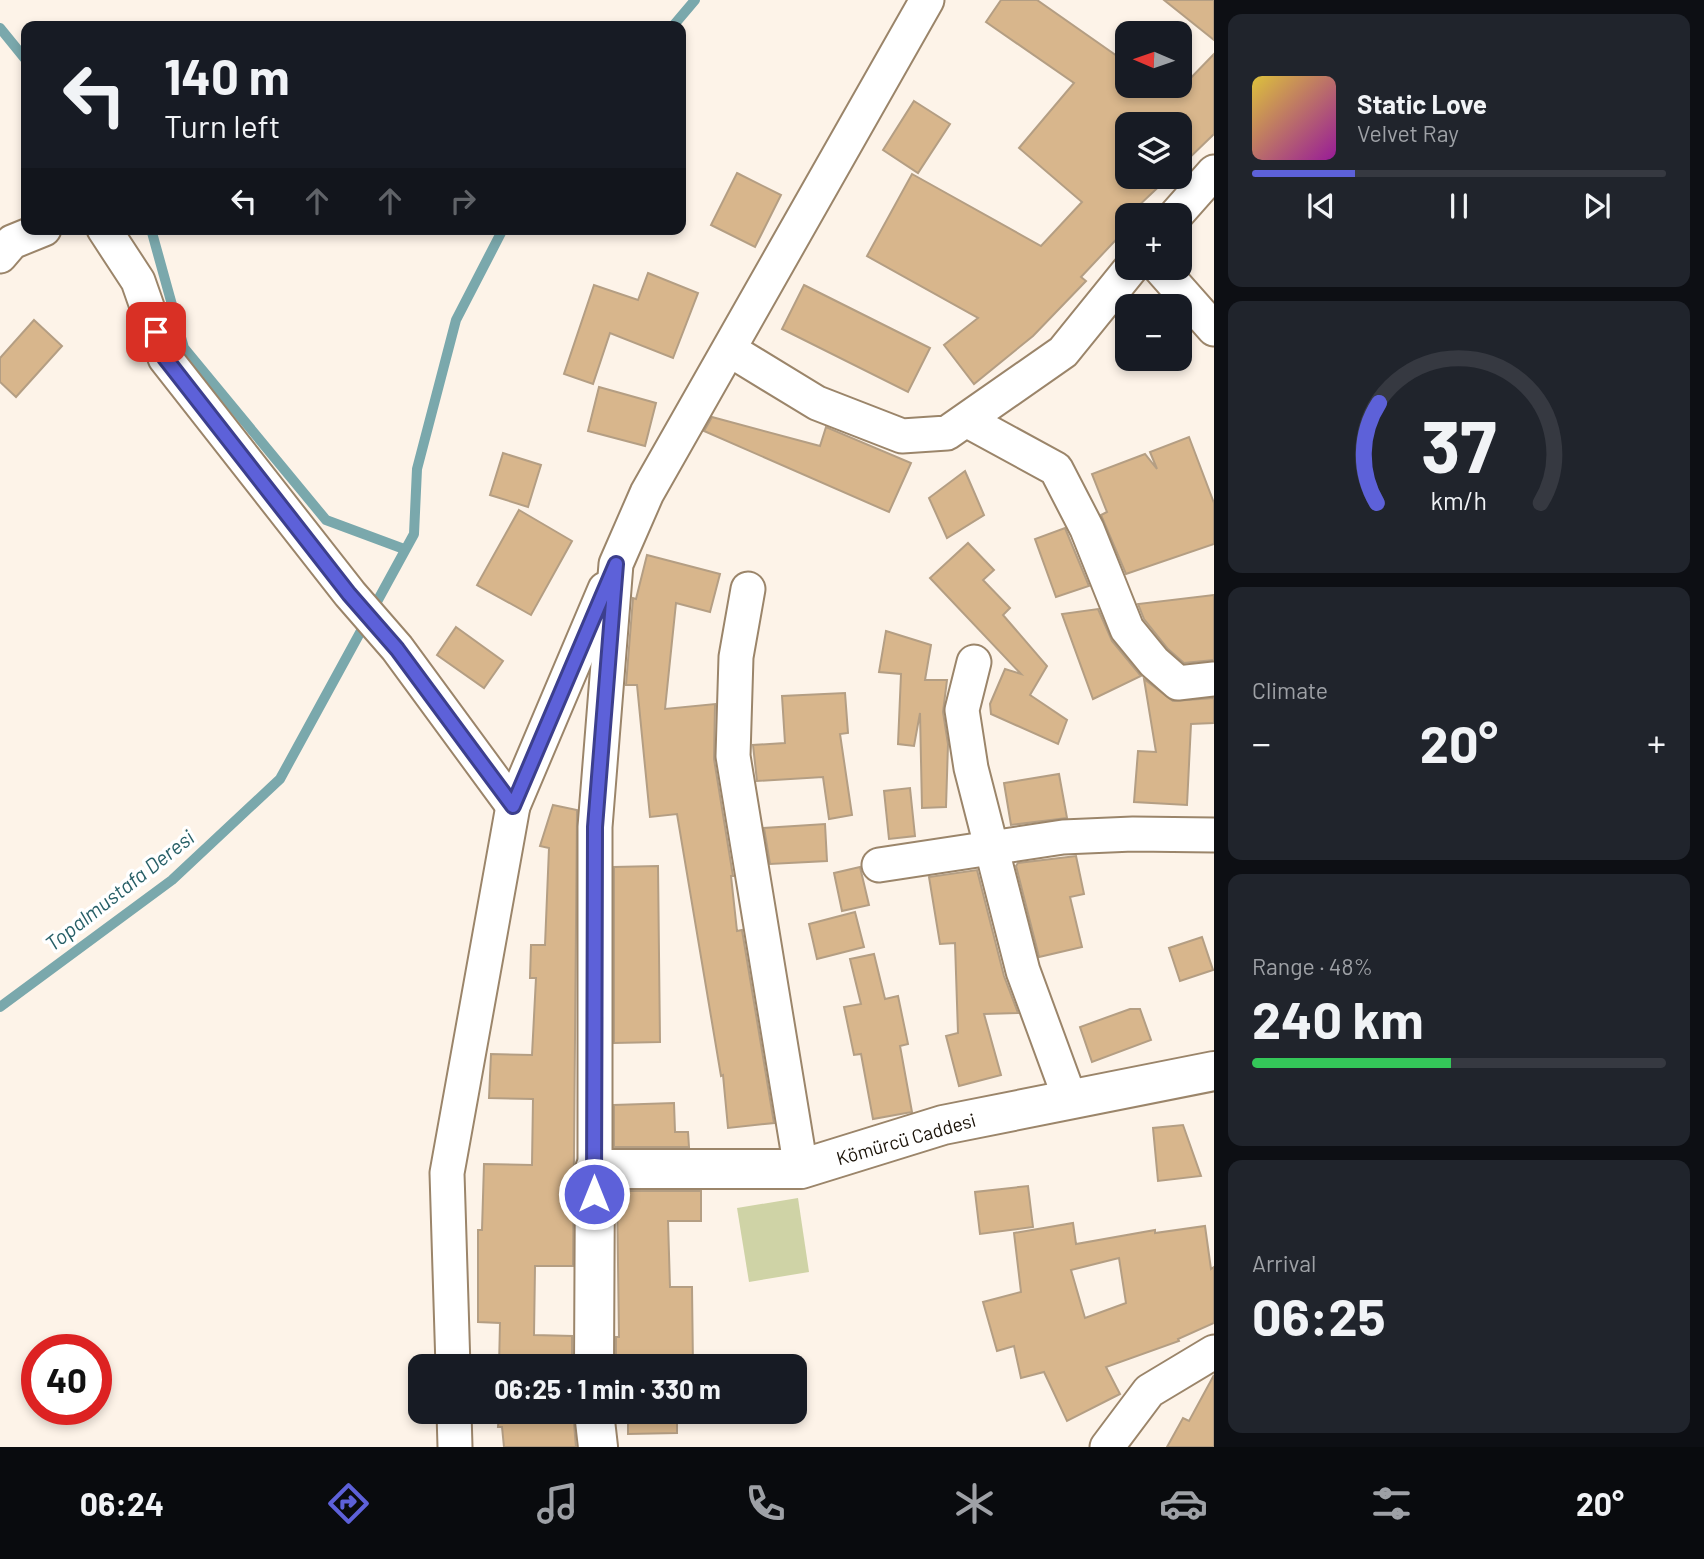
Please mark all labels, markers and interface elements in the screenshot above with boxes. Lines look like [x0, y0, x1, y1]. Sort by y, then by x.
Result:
north arrow [1115, 21, 1192, 98]
map controls [1115, 21, 1192, 371]
text: 140 m [164, 46, 290, 105]
icon: left [49, 49, 140, 140]
text: Static Love [1357, 88, 1487, 119]
text: Turn left [164, 106, 281, 144]
button: layers [1115, 112, 1192, 189]
text: Velvet Ray [1357, 119, 1459, 147]
icon: left [225, 182, 263, 220]
icon: ahead [298, 182, 336, 220]
icon: ahead [371, 182, 409, 220]
icon: right [444, 182, 482, 220]
icon: previous [1302, 187, 1340, 225]
icon: pause [1440, 187, 1478, 225]
icon: next [1578, 187, 1616, 225]
button: + [1115, 203, 1192, 280]
button: − [1115, 294, 1192, 371]
pin [126, 302, 186, 362]
icon: arrive [137, 313, 175, 351]
text: 37 [1421, 400, 1497, 488]
text: km/h [1431, 485, 1487, 515]
text: Climate [1252, 676, 1328, 704]
text: 20° [1420, 711, 1498, 773]
text: − [1252, 719, 1271, 765]
text: + [1647, 719, 1666, 765]
water label: Topalmustafa Deresi [40, 823, 199, 956]
text: Range · 48% [1252, 952, 1373, 980]
text: 240 km [1252, 987, 1424, 1049]
street label: Kömürcü Caddesi [833, 1108, 978, 1169]
position arrow [557, 1157, 631, 1231]
text: Arrival [1252, 1249, 1316, 1277]
text: 06:25 [1252, 1284, 1386, 1346]
speed limit sign: 40 [21, 1334, 112, 1425]
text: 06:25 · 1 min · 330 m [494, 1373, 721, 1404]
icon: directions [324, 1479, 373, 1528]
icon: music [533, 1479, 582, 1528]
icon: phone [741, 1479, 790, 1528]
icon: climate [950, 1479, 999, 1528]
icon: car [1159, 1479, 1208, 1528]
icon: filters [1367, 1479, 1416, 1528]
text: 06:24 [80, 1484, 164, 1522]
text: 20° [1576, 1484, 1624, 1522]

